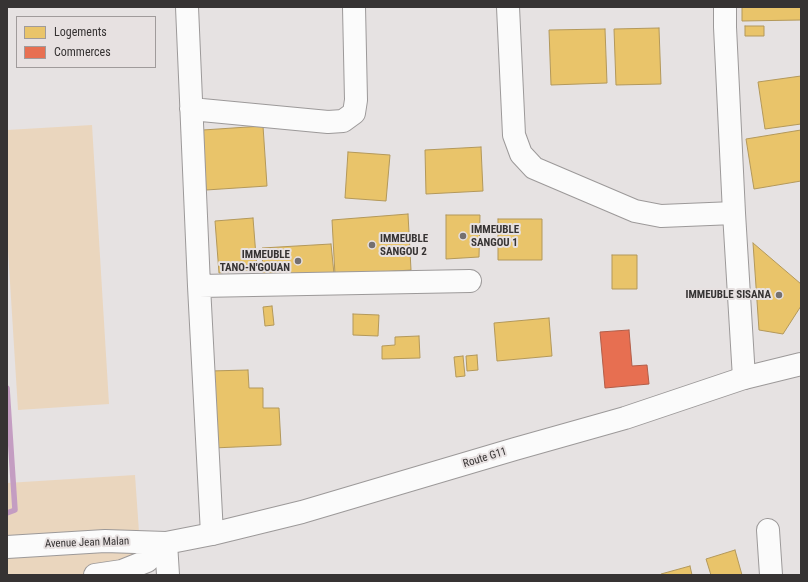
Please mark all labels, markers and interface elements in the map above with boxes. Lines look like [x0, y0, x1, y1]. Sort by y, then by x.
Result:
legend [16, 16, 156, 68]
text: Logements [54, 25, 107, 39]
text: Commerces [54, 45, 111, 59]
place label: IMMEUBLE SANGOU 1 [471, 223, 519, 249]
marker: IMMEUBLE SANGOU 1 [458, 231, 468, 241]
place label: IMMEUBLE SANGOU 2 [380, 232, 428, 258]
marker: IMMEUBLE SANGOU 2 [367, 240, 377, 250]
place label: IMMEUBLE TANO-N'GOUAN [220, 248, 290, 274]
marker: IMMEUBLE TANO-N'GOUAN [293, 256, 303, 266]
place label: IMMEUBLE SISANA [685, 288, 771, 302]
marker: IMMEUBLE SISANA [774, 290, 784, 300]
street label: Route G11 [462, 445, 508, 471]
street label: Avenue Jean Malan [45, 535, 129, 551]

